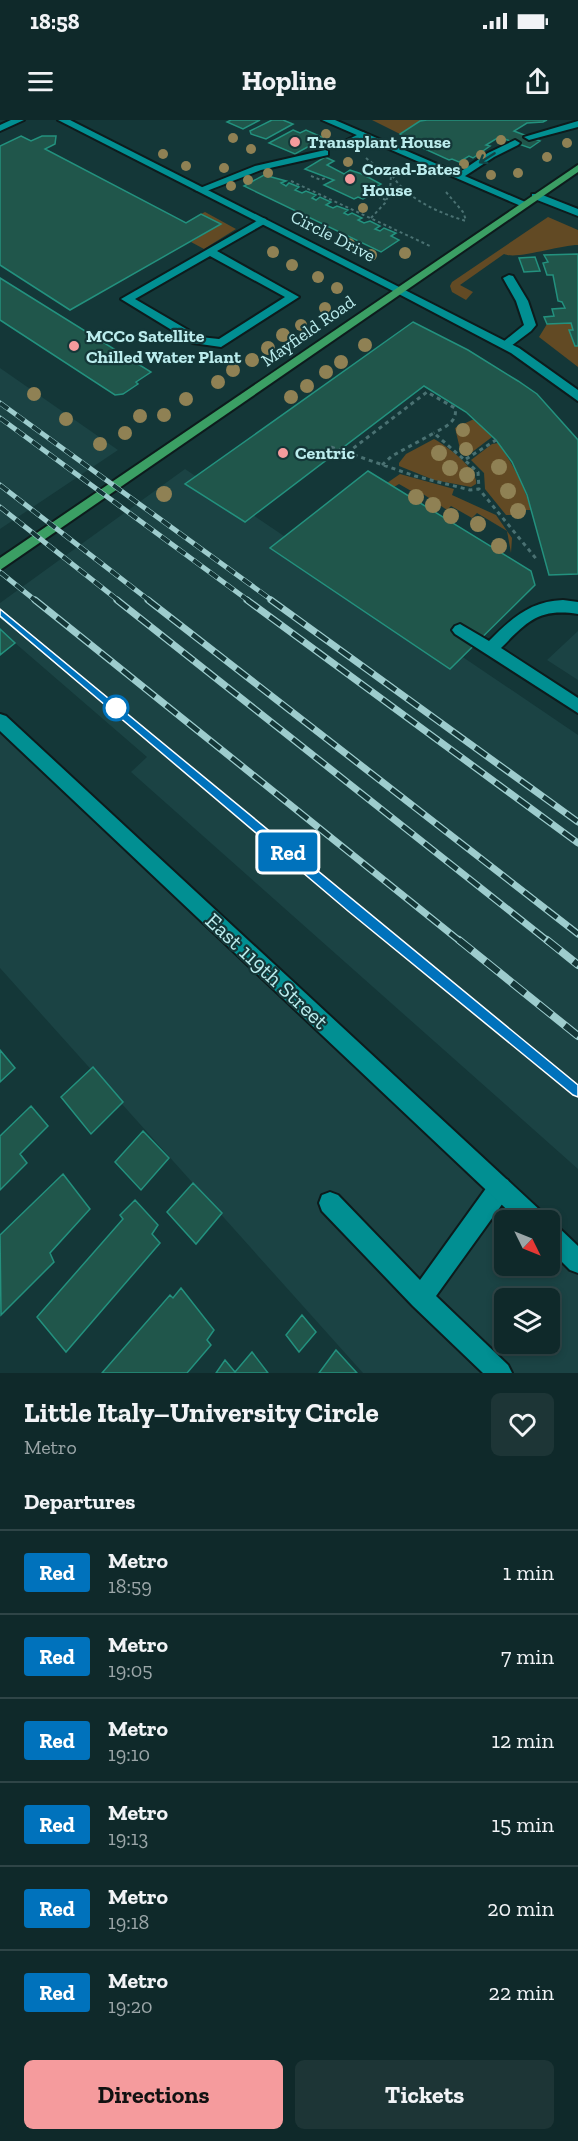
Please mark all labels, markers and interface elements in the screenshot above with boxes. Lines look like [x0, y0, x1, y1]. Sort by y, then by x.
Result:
text: 18:58 [30, 8, 80, 35]
icon: menu [24, 65, 57, 98]
text: Hopline [242, 65, 336, 97]
icon: share [521, 65, 554, 98]
place label: Transplant House [307, 131, 451, 153]
marker: Transplant House [288, 135, 302, 149]
one-way arrow [478, 152, 495, 165]
place label: Cozad-Bates House [362, 158, 461, 201]
marker: Cozad-Bates House [343, 172, 357, 186]
street label: Circle Drive [287, 205, 379, 267]
street label: Mayfield Road [257, 291, 359, 371]
place label: MCCo Satellite Chilled Water Plant [86, 325, 242, 368]
marker: MCCo Satellite Chilled Water Plant [67, 339, 81, 353]
place label: Centric [295, 442, 355, 464]
marker: Centric [276, 446, 290, 460]
unlabelled marker [103, 695, 129, 721]
line badge: Red [254, 832, 322, 872]
text: Red [270, 840, 306, 865]
street label: East 119th Street [200, 907, 335, 1035]
north arrow [494, 1210, 560, 1276]
map controls [494, 1210, 560, 1354]
button: layers [494, 1288, 560, 1354]
button: heart [491, 1393, 554, 1456]
text: Little Italy–University Circle [24, 1396, 379, 1429]
text: Metro [24, 1435, 77, 1459]
text: Departures [24, 1488, 135, 1515]
text: Metro [108, 1547, 168, 1574]
text: 1 min [503, 1559, 554, 1586]
text: Red [39, 1560, 75, 1585]
text: 18:59 [108, 1574, 152, 1598]
text: Metro [108, 1631, 168, 1658]
text: 7 min [501, 1643, 554, 1670]
text: Red [39, 1644, 75, 1669]
text: 19:05 [108, 1658, 153, 1682]
text: Metro [108, 1715, 168, 1742]
text: 12 min [491, 1727, 554, 1754]
text: Red [39, 1728, 75, 1753]
text: 19:10 [108, 1742, 150, 1766]
text: Metro [108, 1799, 168, 1826]
text: 15 min [492, 1811, 554, 1838]
text: Red [39, 1812, 75, 1837]
text: 19:13 [108, 1826, 148, 1850]
text: Metro [108, 1883, 168, 1910]
text: 20 min [487, 1895, 554, 1922]
text: Red [39, 1896, 75, 1921]
text: 19:18 [108, 1910, 149, 1934]
text: Metro [108, 1967, 168, 1994]
text: 22 min [489, 1979, 554, 2006]
text: Red [39, 1980, 75, 2005]
text: 19:20 [108, 1994, 153, 2018]
button: Directions [24, 2060, 283, 2129]
button: Tickets [295, 2060, 554, 2129]

